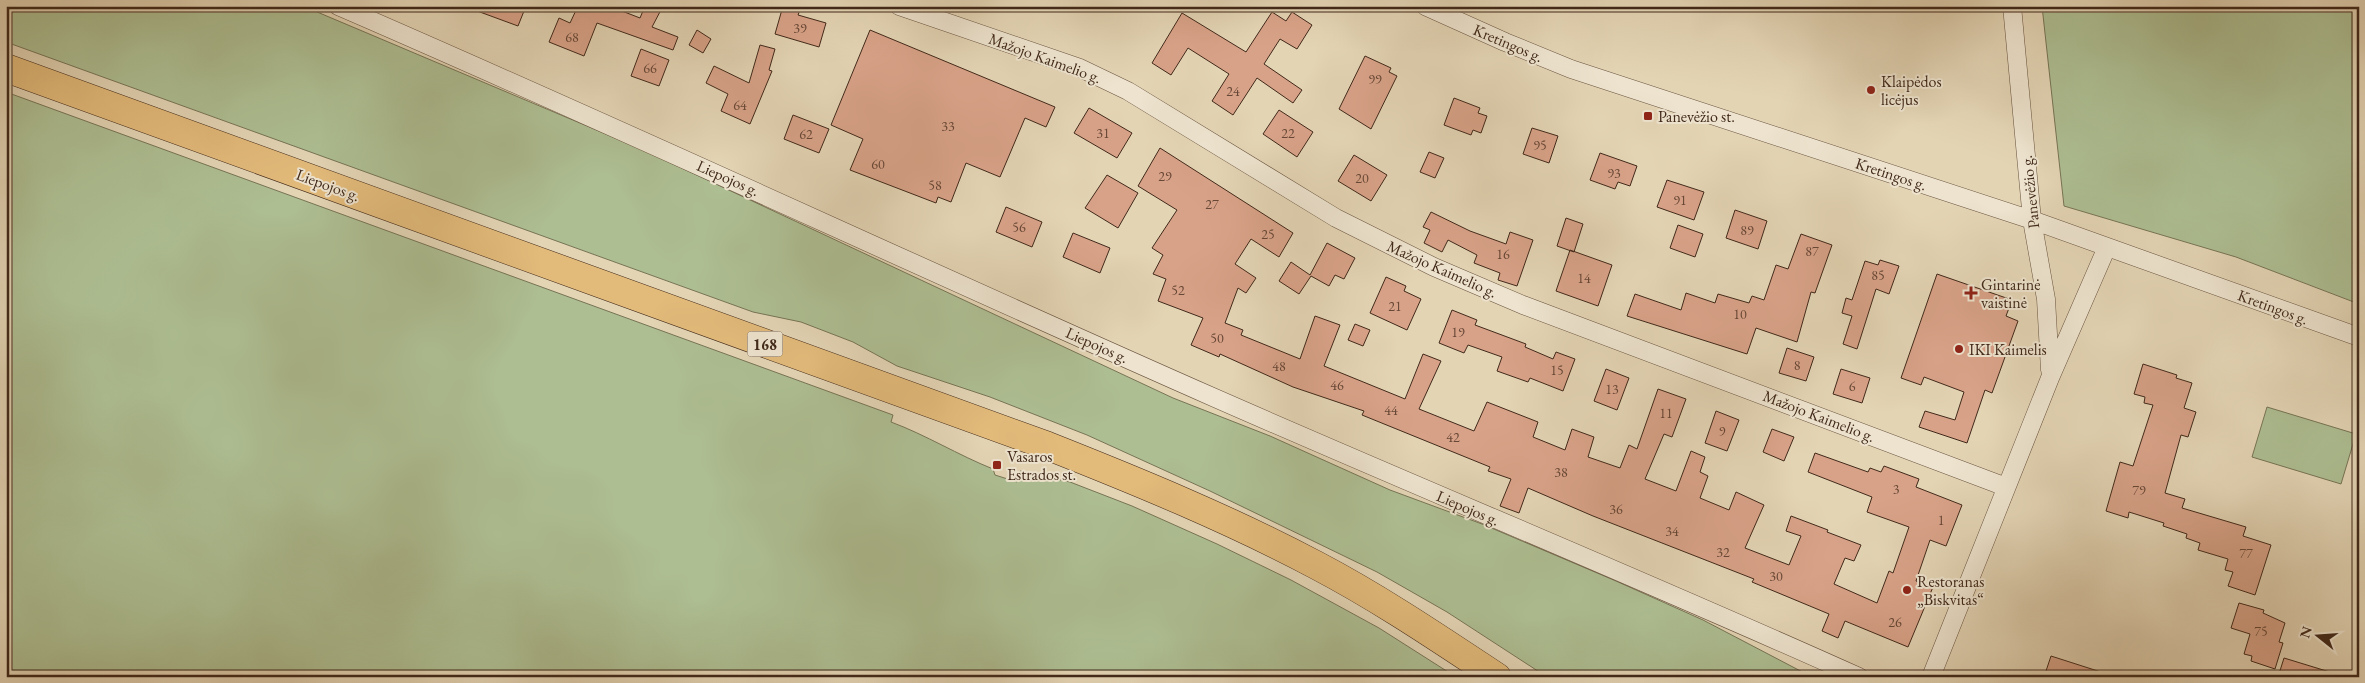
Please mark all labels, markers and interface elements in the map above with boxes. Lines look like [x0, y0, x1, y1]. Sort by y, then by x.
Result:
house number: 39 [793, 19, 807, 37]
street label: Kretingos g. [1470, 19, 1546, 67]
house number: 68 [565, 28, 579, 46]
street label: Mažojo Kaimelio g. [986, 28, 1104, 88]
house number: 66 [643, 59, 657, 77]
house number: 99 [1368, 70, 1382, 88]
place label: Klaipėdos licėjus [1881, 71, 1942, 110]
house number: 24 [1226, 82, 1240, 100]
marker: Klaipėdos licėjus [1865, 84, 1877, 96]
house number: 64 [733, 96, 747, 114]
place label: Panevėžio st. [1658, 106, 1735, 127]
marker: Panevėžio st. [1642, 110, 1654, 122]
house number: 33 [941, 117, 955, 135]
house number: 31 [1096, 124, 1110, 142]
house number: 22 [1281, 124, 1295, 142]
house number: 62 [799, 125, 813, 143]
house number: 95 [1533, 136, 1547, 154]
street label: Kretingos g. [1853, 153, 1929, 195]
street label: Panevėžio g. [2016, 154, 2044, 230]
street label: Liepojos g. [693, 155, 763, 201]
house number: 60 [871, 155, 885, 173]
street label: Liepojos g. [293, 164, 363, 206]
house number: 93 [1607, 164, 1621, 182]
house number: 29 [1158, 167, 1172, 185]
house number: 20 [1355, 169, 1369, 187]
house number: 58 [928, 176, 942, 194]
house number: 91 [1673, 191, 1687, 209]
house number: 27 [1205, 195, 1219, 213]
house number: 56 [1012, 218, 1026, 236]
house number: 89 [1740, 221, 1754, 239]
house number: 25 [1261, 225, 1275, 243]
street label: Mažojo Kaimelio g. [1384, 235, 1500, 303]
house number: 87 [1805, 242, 1819, 260]
house number: 16 [1496, 245, 1510, 263]
house number: 85 [1871, 266, 1885, 284]
house number: 14 [1577, 269, 1591, 287]
place label: Gintarinė vaistinė [1981, 274, 2040, 313]
house number: 52 [1171, 281, 1185, 299]
street label: Kretingos g. [2235, 285, 2311, 329]
marker: Gintarinė vaistinė [1965, 287, 1977, 299]
house number: 21 [1388, 297, 1402, 315]
house number: 10 [1733, 305, 1747, 323]
street label: Liepojos g. [1062, 322, 1132, 368]
house number: 19 [1451, 323, 1465, 341]
house number: 50 [1210, 329, 1224, 347]
road number: 168 [748, 332, 782, 356]
place label: IKI Kaimelis [1969, 339, 2047, 360]
marker: IKI Kaimelis [1953, 343, 1965, 355]
house number: 8 [1794, 356, 1801, 374]
house number: 48 [1272, 357, 1286, 375]
house number: 15 [1550, 361, 1564, 379]
house number: 46 [1330, 376, 1344, 394]
house number: 6 [1849, 377, 1856, 395]
house number: 13 [1605, 380, 1619, 398]
street label: Mažojo Kaimelio g. [1760, 385, 1878, 447]
house number: 44 [1384, 401, 1398, 419]
house number: 11 [1659, 404, 1673, 422]
house number: 9 [1719, 422, 1726, 440]
house number: 42 [1446, 428, 1460, 446]
place label: Vasaros Estrados st. [1007, 446, 1076, 485]
marker: Vasaros Estrados st. [991, 459, 1003, 471]
house number: 38 [1554, 463, 1568, 481]
house number: 3 [1893, 480, 1900, 498]
house number: 79 [2132, 481, 2146, 499]
street label: Liepojos g. [1433, 485, 1503, 531]
house number: 36 [1609, 500, 1623, 518]
house number: 1 [1938, 511, 1944, 529]
house number: 34 [1665, 522, 1679, 540]
house number: 32 [1716, 543, 1730, 561]
house number: 77 [2239, 544, 2253, 562]
house number: 30 [1769, 567, 1783, 585]
place label: Restoranas „Biskvitas“ [1917, 571, 1985, 610]
marker: Restoranas „Biskvitas“ [1901, 584, 1913, 596]
north arrow [2292, 610, 2342, 660]
house number: 26 [1888, 613, 1902, 631]
house number: 75 [2254, 622, 2268, 640]
text: N [2295, 624, 2316, 640]

